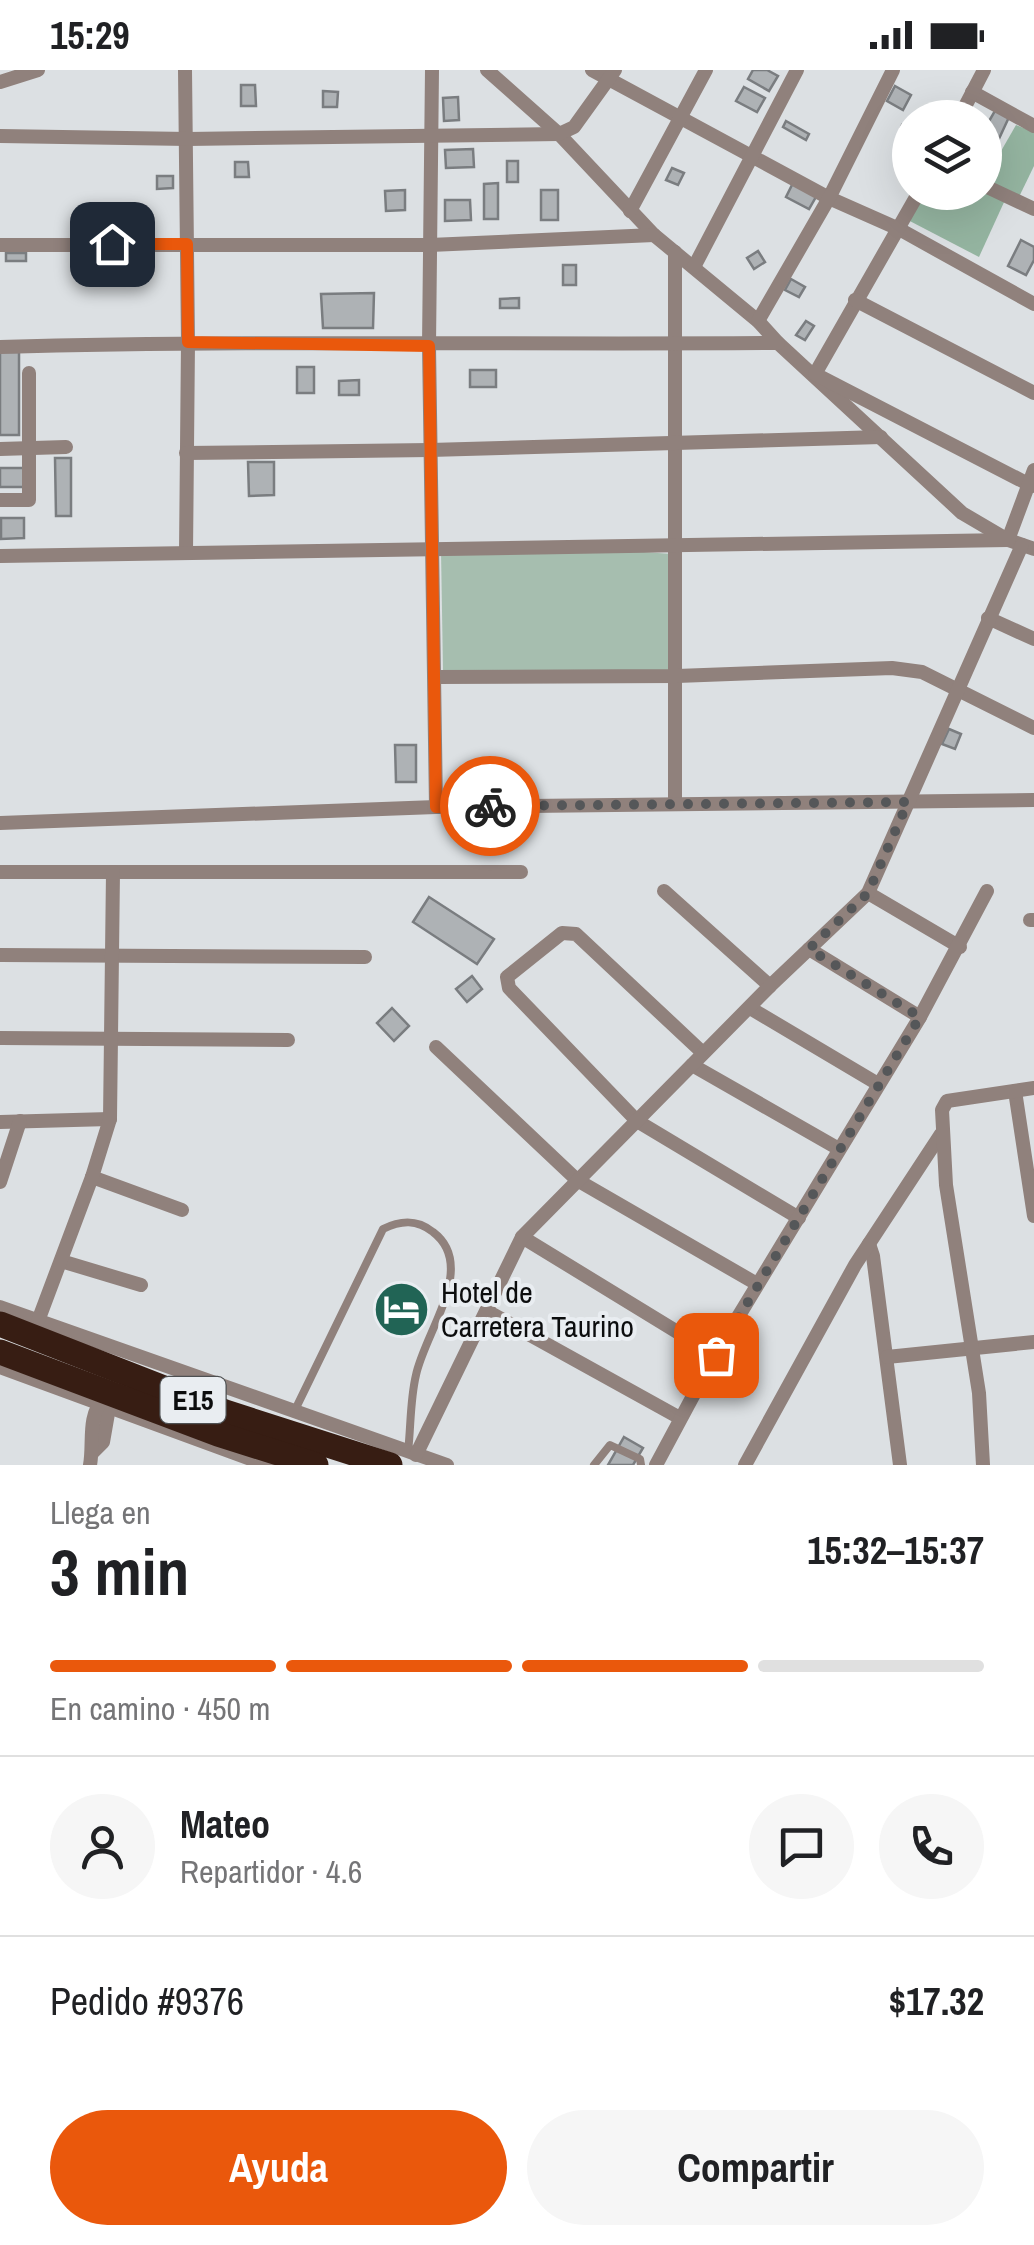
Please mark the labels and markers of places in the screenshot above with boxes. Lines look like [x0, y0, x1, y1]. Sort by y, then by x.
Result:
pin [70, 202, 155, 287]
place label: Hotel de Carretera Taurino [441, 1272, 634, 1346]
hotel icon: Hotel de Carretera Taurino [372, 1280, 432, 1340]
pin [674, 1313, 759, 1398]

